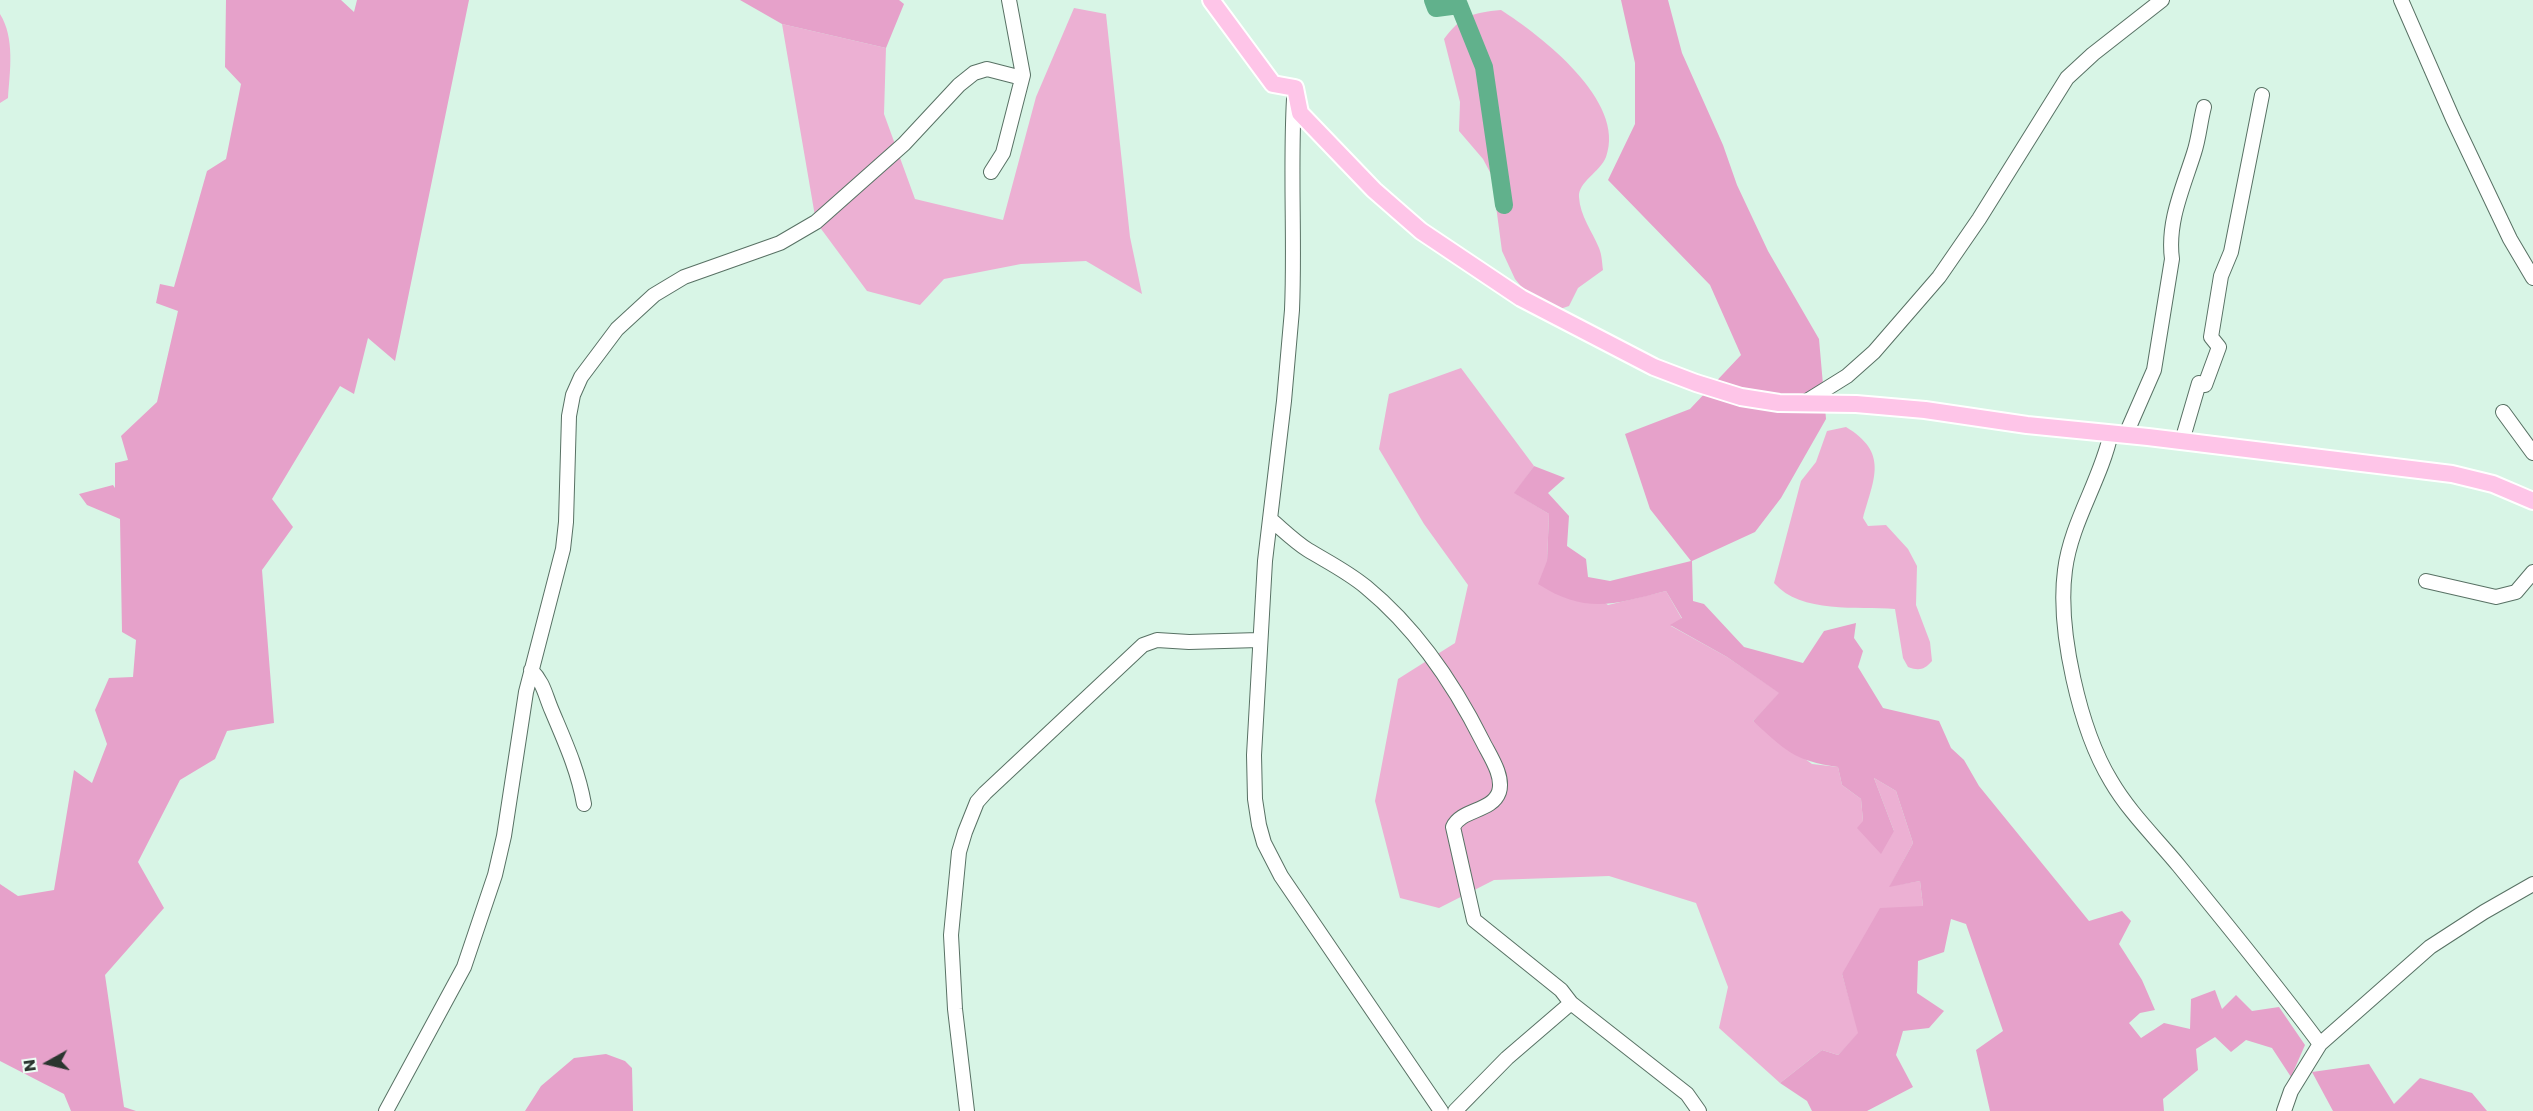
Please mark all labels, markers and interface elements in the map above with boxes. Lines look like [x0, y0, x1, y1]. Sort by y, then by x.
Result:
north arrow [18, 1033, 78, 1093]
text: N [17, 1058, 42, 1073]

